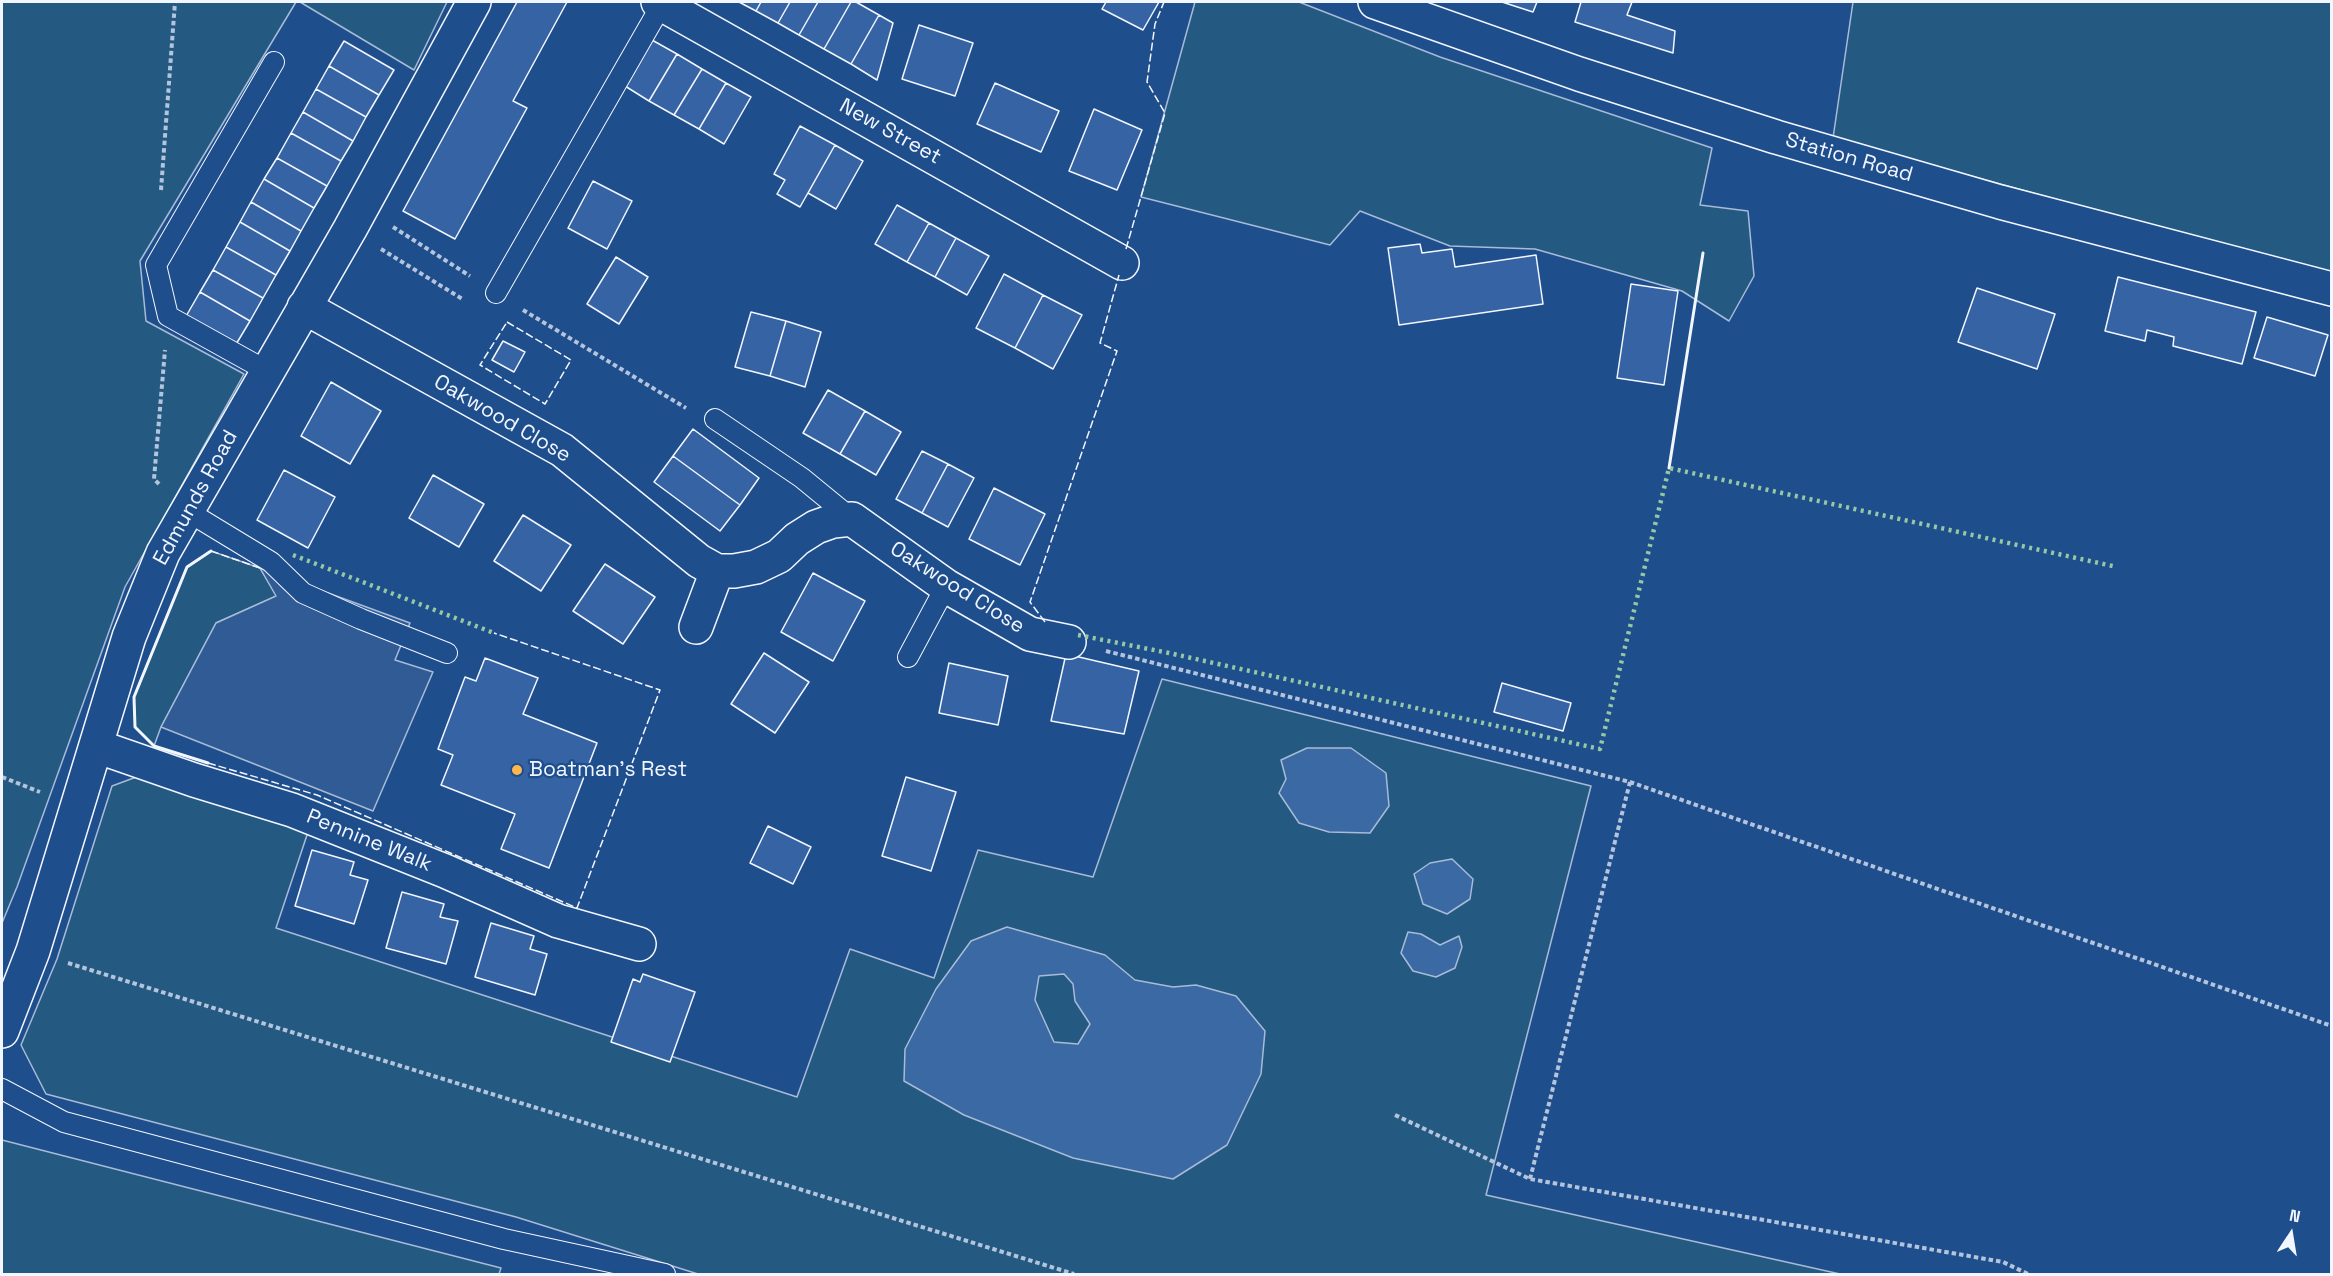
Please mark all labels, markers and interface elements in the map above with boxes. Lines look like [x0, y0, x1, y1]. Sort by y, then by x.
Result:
street label: New Street [835, 94, 945, 170]
street label: Station Road [1782, 128, 1916, 188]
street label: Oakwood Close [429, 370, 575, 468]
street label: Edmunds Road [148, 426, 244, 570]
street label: Oakwood Close [885, 537, 1029, 639]
place label: Boatman's Rest [529, 757, 687, 783]
marker: Boatman's Rest [510, 763, 524, 777]
street label: Pennine Walk [303, 804, 435, 878]
north arrow [2261, 1204, 2321, 1264]
text: N [2287, 1205, 2302, 1227]

